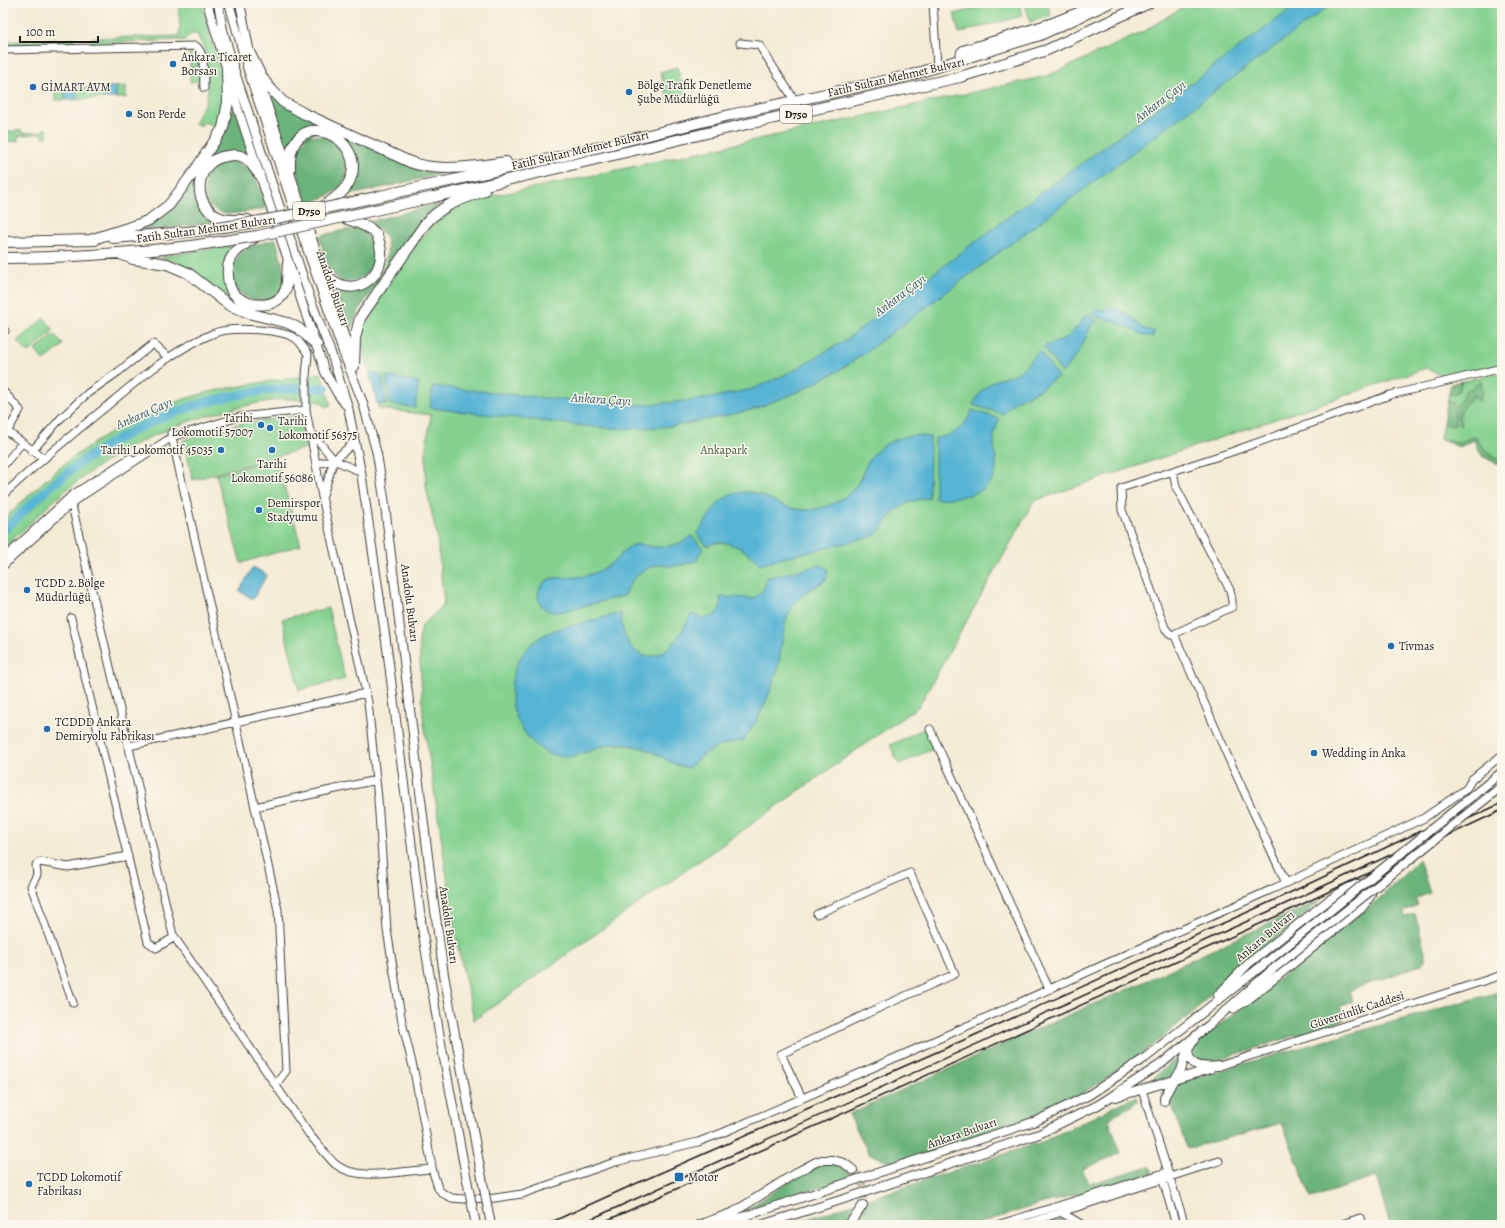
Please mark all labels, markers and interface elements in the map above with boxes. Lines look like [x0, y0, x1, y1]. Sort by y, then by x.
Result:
scale bar [20, 18, 98, 44]
text: 100 m [26, 24, 55, 40]
place label: Ankara Ticaret Borsası [180, 49, 252, 79]
street label: Fatih Sultan Mehmet Bulvarı [826, 53, 966, 101]
marker: Ankara Ticaret Borsası [168, 59, 178, 69]
water label: Ankara Çayı [1130, 76, 1190, 127]
place label: Bölge Trafik Denetleme Şube Müdürlüğü [637, 77, 752, 107]
place label: GİMART AVM [41, 79, 111, 95]
marker: GİMART AVM [28, 82, 38, 92]
marker: Bölge Trafik Denetleme Şube Müdürlüğü [624, 87, 634, 97]
road number: D750 [780, 105, 812, 123]
place label: Son Perde [137, 106, 186, 122]
marker: Son Perde [124, 109, 134, 119]
street label: Fatih Sultan Mehmet Bulvarı [510, 126, 650, 174]
road number: D750 [293, 202, 325, 220]
street label: Fatih Sultan Mehmet Bulvarı [135, 211, 277, 247]
street label: Anadolu Bulvarı [312, 247, 353, 328]
water label: Ankara Çayı [870, 270, 930, 321]
water label: Ankara Çayı [569, 388, 632, 410]
water label: Ankara Çayı [112, 393, 175, 433]
place label: Tarihi Lokomotif 57007 [172, 410, 254, 440]
place label: Tarihi Lokomotif 56375 [278, 413, 357, 443]
marker: Tarihi Lokomotif 57007 [256, 420, 266, 430]
marker: Tarihi Lokomotif 56375 [265, 423, 275, 433]
place label: Tarihi Lokomotif 45035 [101, 442, 213, 458]
park label: Ankapark [699, 442, 748, 458]
marker: Tarihi Lokomotif 45035 [216, 445, 226, 455]
marker: Tarihi Lokomotif 56086 [267, 445, 277, 455]
place label: Tarihi Lokomotif 56086 [231, 456, 313, 486]
place label: Demirspor Stadyumu [267, 495, 321, 525]
marker: Demirspor Stadyumu [254, 505, 264, 515]
street label: Anadolu Bulvarı [397, 562, 423, 643]
place label: TCDD 2.Bölge Müdürlüğü [35, 575, 105, 605]
marker: TCDD 2.Bölge Müdürlüğü [22, 585, 32, 595]
place label: Tivmas [1399, 638, 1434, 654]
marker: Tivmas [1386, 641, 1396, 651]
place label: TCDDD Ankara Demiryolu Fabrikası [55, 714, 155, 744]
marker: TCDDD Ankara Demiryolu Fabrikası [42, 724, 52, 734]
place label: Wedding in Anka [1321, 745, 1406, 761]
marker: Wedding in Anka [1309, 748, 1319, 758]
street label: Anadolu Bulvarı [435, 884, 462, 965]
street label: Ankara Bulvarı [1231, 907, 1298, 966]
street label: Güvercinlik Caddesi [1308, 987, 1406, 1033]
street label: Ankara Bulvarı [924, 1114, 999, 1153]
place label: TCDD Lokomotif Fabrikası [37, 1169, 123, 1199]
place label: Motor [688, 1169, 719, 1185]
marker: Motor [673, 1171, 685, 1183]
marker: TCDD Lokomotif Fabrikası [24, 1179, 34, 1189]

